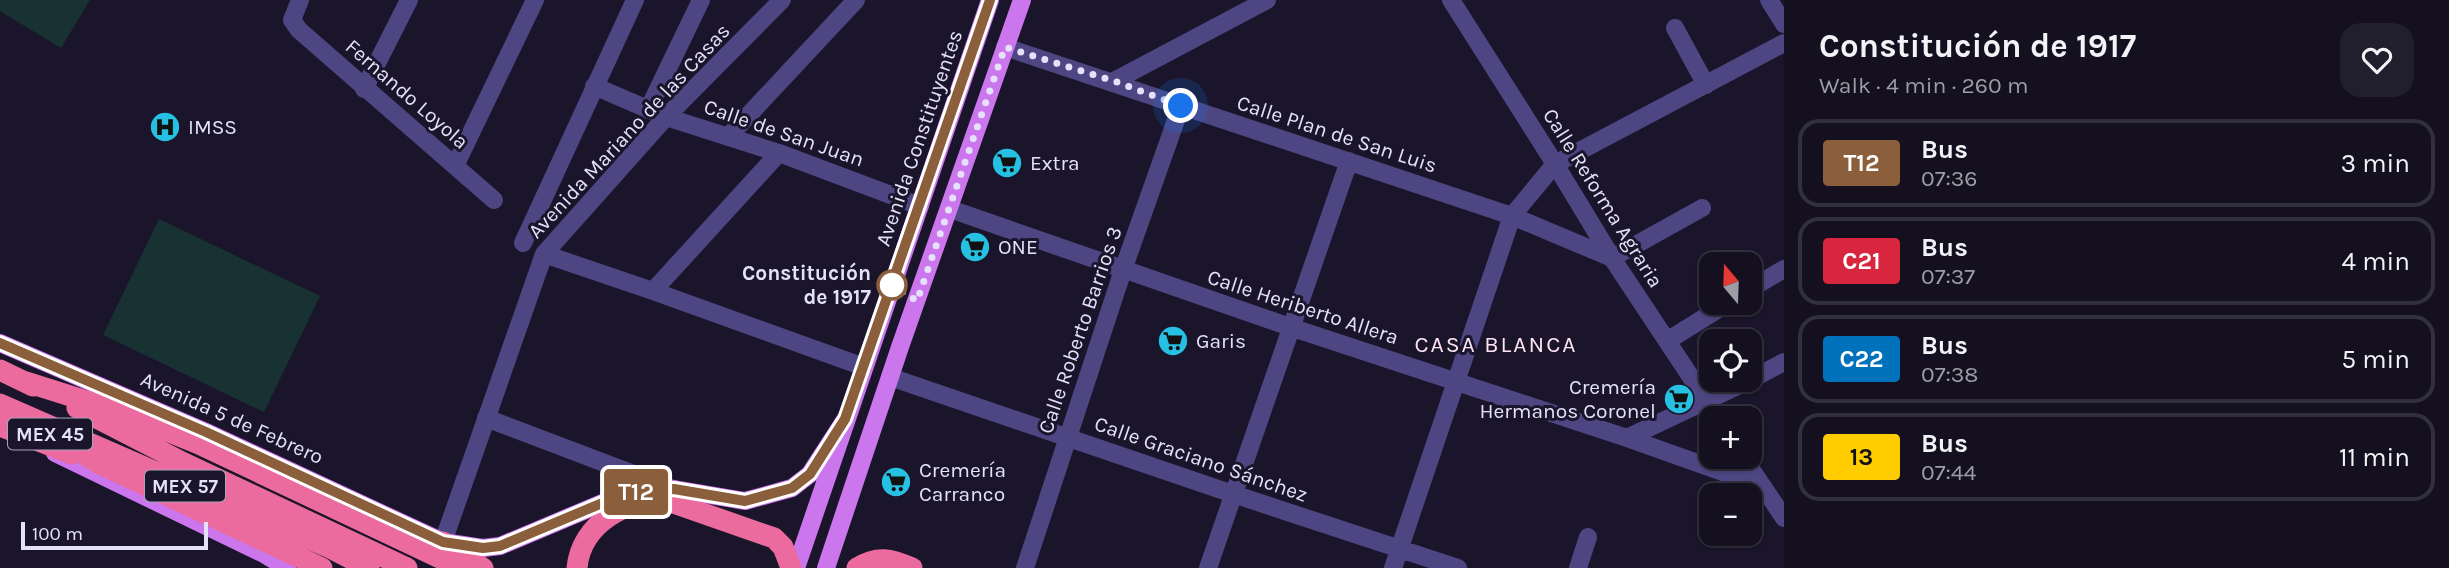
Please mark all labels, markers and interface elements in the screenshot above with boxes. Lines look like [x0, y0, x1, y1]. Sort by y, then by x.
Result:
street label: Avenida Mariano de las Casas [523, 19, 735, 243]
button: heart [2340, 23, 2414, 97]
street label: Avenida Constituyentes [871, 27, 967, 249]
text: Constitución de 1917 [1819, 27, 2136, 65]
street label: Fernando Loyola [341, 34, 473, 154]
text: Walk · 4 min · 260 m [1819, 72, 2029, 99]
your location [1163, 88, 1198, 123]
street label: Calle Plan de San Luis [1234, 90, 1440, 178]
street label: Calle de San Juan [701, 94, 867, 172]
street label: Calle Reforma Agraria [1538, 104, 1668, 292]
hospital icon: IMSS [148, 110, 182, 144]
place label: IMSS [188, 115, 237, 139]
text: Bus [1921, 134, 1968, 165]
supermarket icon: Extra [990, 146, 1024, 180]
text: 3 min [2341, 148, 2410, 179]
text: T12 [1844, 149, 1879, 177]
place label: Extra [1030, 151, 1080, 175]
text: 07:36 [1921, 165, 1978, 192]
street label: Calle Roberto Barrios 3 [1033, 223, 1127, 437]
supermarket icon: ONE [958, 230, 992, 264]
text: Bus [1921, 232, 1968, 263]
place label: ONE [998, 235, 1038, 259]
text: 4 min [2342, 246, 2410, 277]
text: C21 [1842, 247, 1881, 275]
north arrow [1699, 252, 1762, 315]
map controls [1699, 252, 1762, 546]
place label: Constitución de 1917 [742, 261, 872, 309]
text: 07:37 [1921, 263, 1975, 290]
street label: Calle Heriberto Allera [1204, 265, 1402, 349]
marker: Constitución de 1917 [877, 270, 907, 300]
supermarket icon: Garis [1156, 324, 1190, 358]
place label: Garis [1196, 329, 1246, 353]
button: locate [1699, 329, 1762, 392]
text: Bus [1921, 330, 1968, 361]
district label: CASA BLANCA [1414, 331, 1578, 358]
text: 5 min [2341, 344, 2410, 375]
text: C22 [1839, 345, 1884, 373]
text: 07:38 [1921, 361, 1978, 388]
street label: Avenida 5 de Febrero [137, 367, 327, 469]
place label: Cremería Hermanos Coronel [1479, 375, 1656, 423]
supermarket icon: Cremería Hermanos Coronel [1662, 382, 1696, 416]
button: + [1699, 406, 1762, 469]
street label: Calle Graciano Sánchez [1091, 411, 1311, 507]
road number: MEX 45 [8, 418, 92, 449]
text: Bus [1921, 428, 1968, 459]
text: 11 min [2339, 442, 2410, 473]
text: 13 [1850, 443, 1873, 471]
place label: Cremería Carranco [919, 458, 1006, 506]
text: 07:44 [1921, 459, 1976, 486]
supermarket icon: Cremería Carranco [879, 465, 913, 499]
line badge: T12 [596, 469, 676, 515]
road number: MEX 57 [145, 471, 225, 502]
text: T12 [618, 478, 654, 506]
button: − [1699, 483, 1762, 546]
scale bar [21, 519, 208, 551]
text: 100 m [32, 523, 83, 545]

